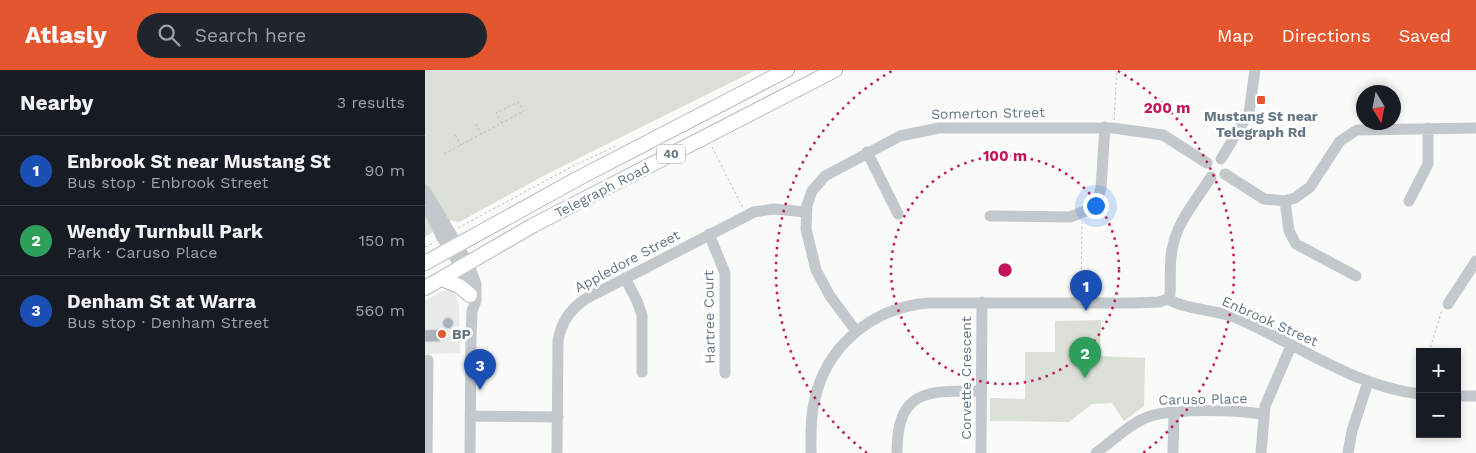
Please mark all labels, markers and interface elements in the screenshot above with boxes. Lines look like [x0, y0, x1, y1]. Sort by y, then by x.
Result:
search box [137, 13, 487, 58]
text: Atlasly [25, 21, 107, 49]
icon: search [155, 21, 183, 49]
text: Search here [195, 24, 306, 47]
text: Map [1217, 25, 1254, 46]
text: Directions [1282, 25, 1371, 46]
text: Saved [1399, 25, 1451, 46]
north arrow [1356, 85, 1401, 130]
text: Nearby [20, 90, 93, 115]
text: 3 results [337, 93, 405, 112]
marker: Mustang St near Telegraph Rd [1255, 94, 1267, 106]
text: 200 m [1144, 99, 1190, 117]
street label: Somerton Street [931, 104, 1045, 122]
place label: Mustang St near Telegraph Rd [1204, 108, 1318, 140]
road number: 40 [657, 144, 685, 164]
text: 100 m [983, 147, 1027, 165]
text: Enbrook St near Mustang St [67, 150, 331, 173]
street label: Telegraph Road [552, 159, 652, 221]
text: 1 [33, 161, 39, 180]
text: 90 m [364, 161, 405, 180]
text: Bus stop · Enbrook Street [67, 173, 268, 192]
your location [1083, 193, 1109, 219]
text: Wendy Turnbull Park [67, 220, 263, 243]
street label: Appledore Street [572, 226, 682, 295]
text: 2 [31, 231, 41, 250]
text: 150 m [359, 231, 405, 250]
text: Park · Caruso Place [67, 243, 217, 262]
centre of rings [996, 261, 1014, 279]
street label: Hartree Court [700, 270, 718, 364]
pin: 1 [1070, 270, 1102, 311]
text: Denham St at Warra [67, 290, 256, 313]
street label: Enbrook Street [1220, 293, 1321, 349]
text: 3 [31, 301, 41, 320]
text: 560 m [355, 301, 405, 320]
text: Bus stop · Denham Street [67, 313, 269, 332]
street label: Corvette Crescent [958, 316, 974, 440]
place label: BP [452, 326, 471, 342]
marker: BP [436, 328, 448, 340]
pin: 2 [1069, 337, 1101, 378]
map controls [1416, 348, 1461, 438]
button: + [1416, 348, 1461, 393]
pin: 3 [464, 349, 496, 390]
street label: Caruso Place [1158, 390, 1248, 408]
button: − [1416, 393, 1461, 438]

